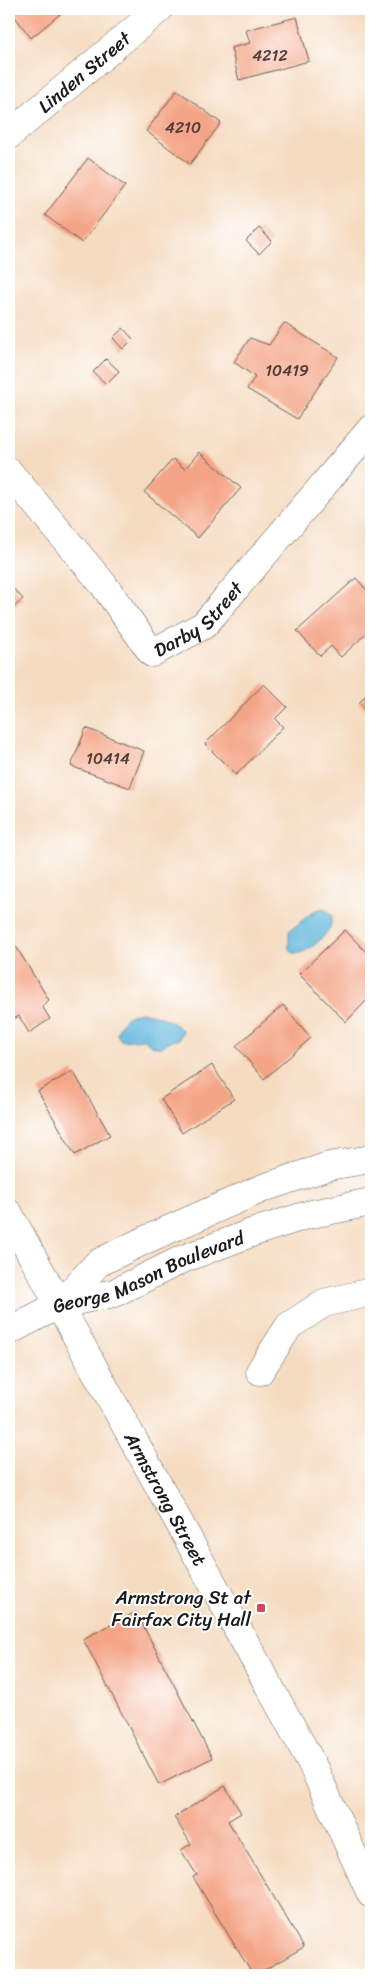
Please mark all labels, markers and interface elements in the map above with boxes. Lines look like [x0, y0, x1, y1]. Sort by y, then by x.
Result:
street label: Linden Street [30, 22, 140, 122]
house number: 4212 [252, 41, 288, 70]
house number: 4210 [165, 113, 201, 142]
house number: 10419 [265, 356, 309, 385]
street label: Darby Street [148, 573, 253, 666]
house number: 10414 [86, 744, 130, 773]
street label: George Mason Boulevard [46, 1221, 250, 1323]
street label: Armstrong Street [114, 1425, 216, 1572]
place label: Armstrong St at Fairfax City Hall [112, 1581, 252, 1636]
marker: Armstrong St at Fairfax City Hall [255, 1602, 267, 1614]

